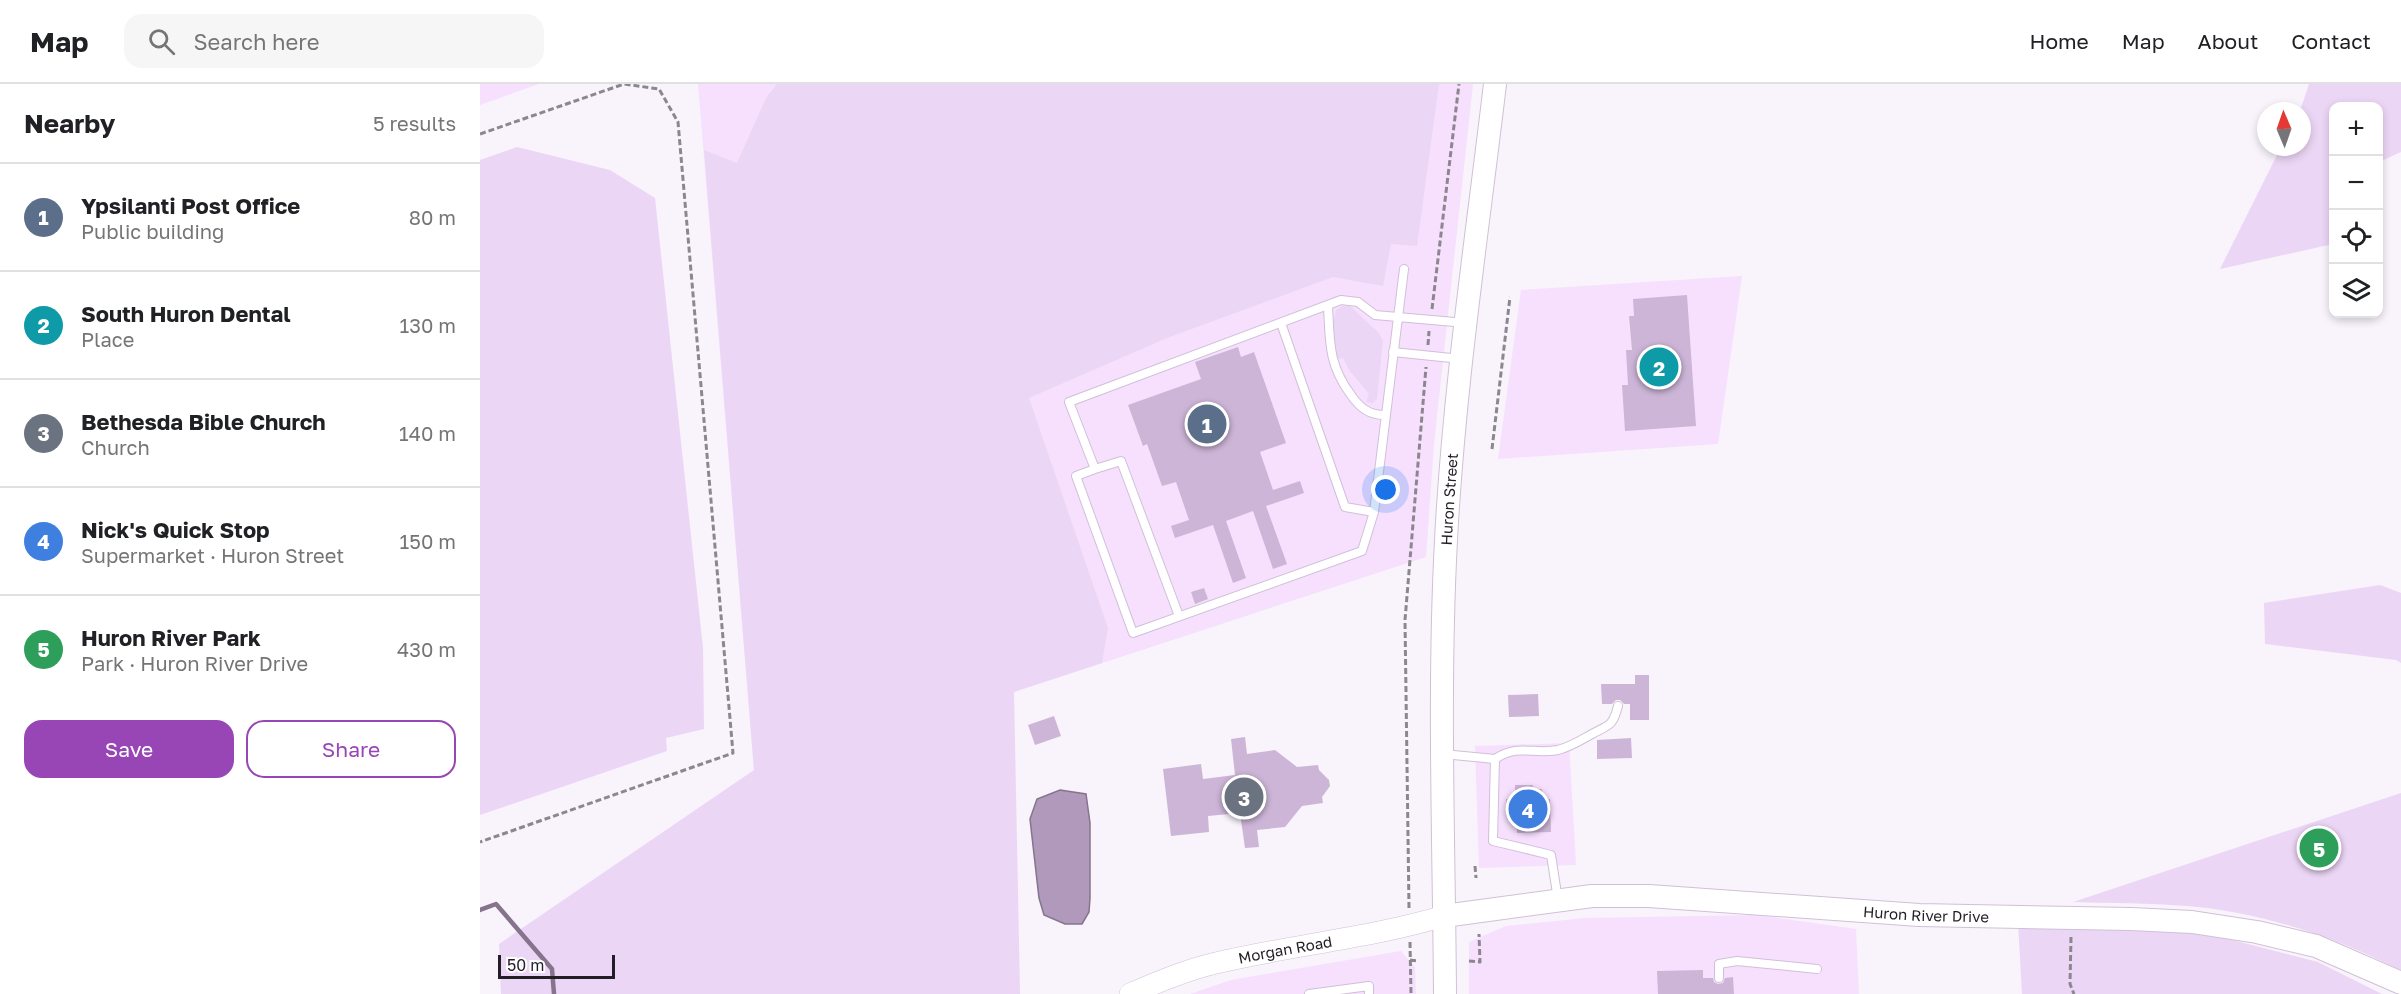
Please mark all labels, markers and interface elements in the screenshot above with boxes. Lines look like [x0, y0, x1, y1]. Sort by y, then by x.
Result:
search box [124, 14, 544, 68]
text: Map [30, 25, 88, 58]
icon: search [145, 25, 178, 58]
text: Search here [193, 28, 319, 55]
text: Home [2029, 28, 2089, 54]
text: Map [2122, 28, 2165, 54]
text: About [2198, 28, 2258, 54]
text: Contact [2291, 28, 2371, 54]
north arrow [2257, 102, 2311, 156]
map controls [2329, 102, 2383, 318]
button: + [2329, 102, 2383, 156]
text: Nearby [24, 108, 115, 139]
text: 5 results [373, 111, 456, 135]
button: − [2329, 156, 2383, 210]
text: Ypsilanti Post Office [81, 192, 300, 219]
text: 1 [38, 205, 49, 229]
text: 80 m [409, 205, 456, 229]
button: locate [2329, 210, 2383, 264]
text: Public building [81, 219, 224, 243]
button: layers [2329, 264, 2383, 318]
text: South Huron Dental [81, 300, 291, 327]
text: 2 [37, 313, 50, 337]
text: 130 m [400, 313, 456, 337]
text: Place [81, 327, 134, 351]
pin: 2 [1640, 344, 1678, 390]
pin: 1 [1188, 402, 1226, 446]
text: Bethesda Bible Church [81, 408, 326, 435]
text: 3 [37, 421, 50, 445]
text: 140 m [399, 421, 456, 445]
text: Church [81, 435, 150, 459]
street label: Huron Street [1437, 452, 1461, 546]
your location [1371, 475, 1400, 504]
text: Nick's Quick Stop [81, 516, 270, 543]
text: 4 [37, 529, 50, 553]
text: 150 m [400, 529, 456, 553]
text: Supermarket · Huron Street [81, 543, 344, 567]
text: Huron River Park [81, 624, 261, 651]
text: 5 [37, 637, 50, 661]
text: 430 m [397, 637, 456, 661]
text: Park · Huron River Drive [81, 651, 308, 675]
button: Save [24, 720, 234, 778]
button: Share [246, 720, 456, 778]
pin: 3 [1224, 774, 1263, 820]
pin: 4 [1508, 786, 1548, 832]
pin: 5 [2300, 826, 2338, 870]
street label: Huron River Drive [1862, 902, 1989, 925]
street label: Morgan Road [1237, 932, 1333, 967]
scale bar [498, 952, 615, 980]
text: 50 m [507, 955, 544, 975]

